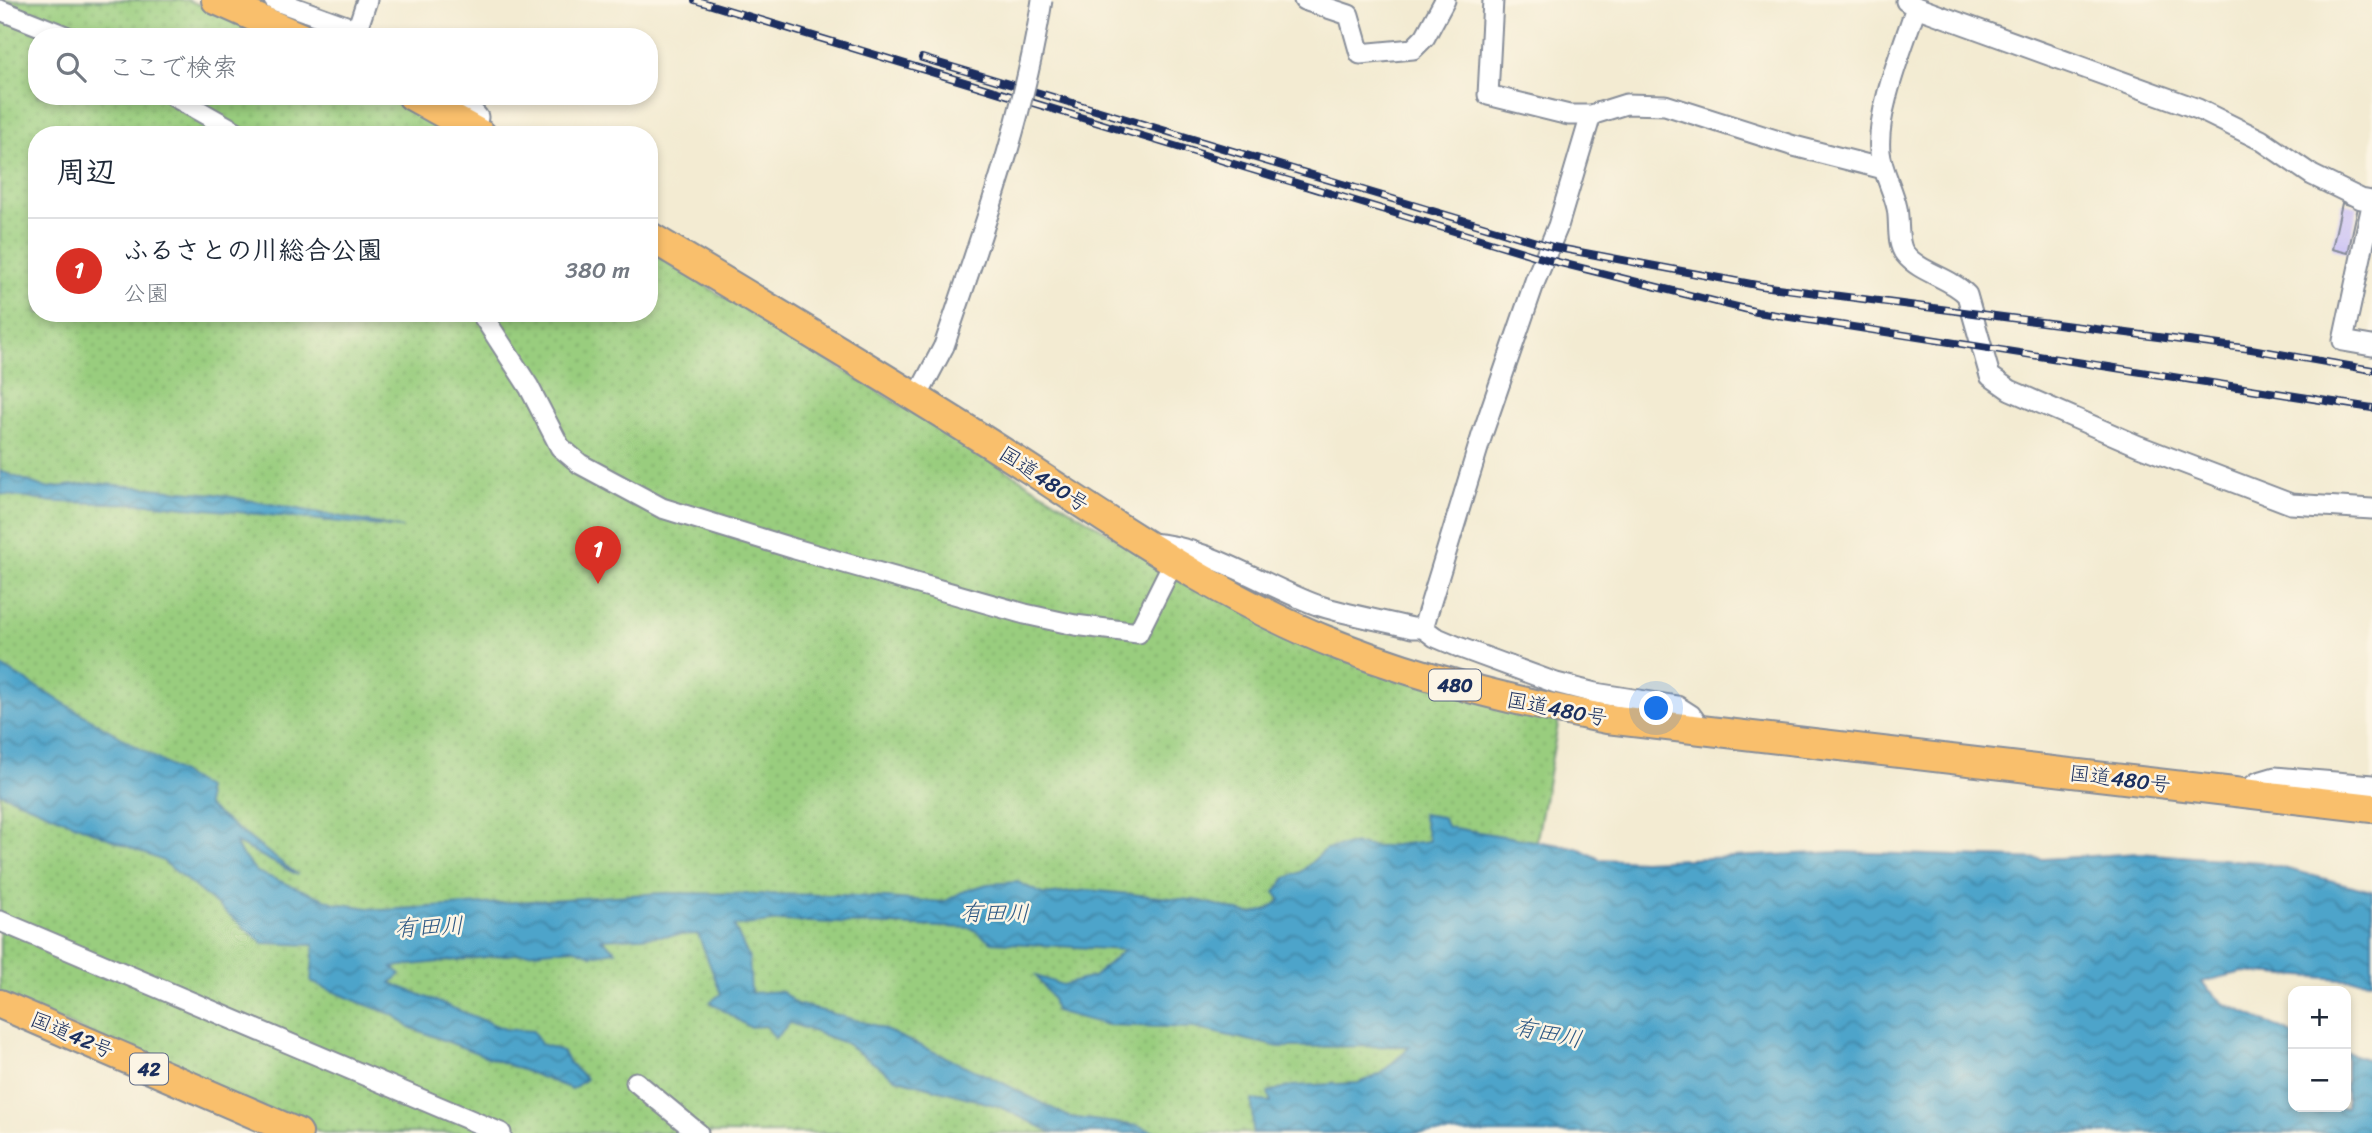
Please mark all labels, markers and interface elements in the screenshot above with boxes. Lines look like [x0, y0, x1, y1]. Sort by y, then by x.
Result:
search box [28, 28, 658, 105]
text: ここで検索 [108, 44, 238, 90]
icon: search [52, 48, 90, 86]
text: 周辺 [56, 145, 116, 199]
text: ふるさとの川総合公園 [123, 227, 382, 273]
text: 1 [74, 250, 84, 291]
text: 380 m [565, 250, 630, 291]
text: 公園 [123, 273, 169, 314]
street label: 国道480号 [991, 435, 1097, 523]
pin: 1 [575, 526, 621, 584]
road number: 480 [1429, 670, 1481, 700]
street label: 国道480号 [1503, 681, 1611, 737]
your location [1639, 691, 1673, 725]
street label: 国道480号 [2067, 754, 2173, 804]
water label: 有田川 [960, 892, 1030, 934]
water label: 有田川 [393, 905, 465, 949]
map controls [2288, 986, 2351, 1112]
button: + [2288, 986, 2351, 1049]
street label: 国道42号 [24, 1000, 120, 1070]
water label: 有田川 [1510, 1006, 1586, 1060]
button: − [2288, 1049, 2351, 1112]
road number: 42 [130, 1054, 168, 1084]

